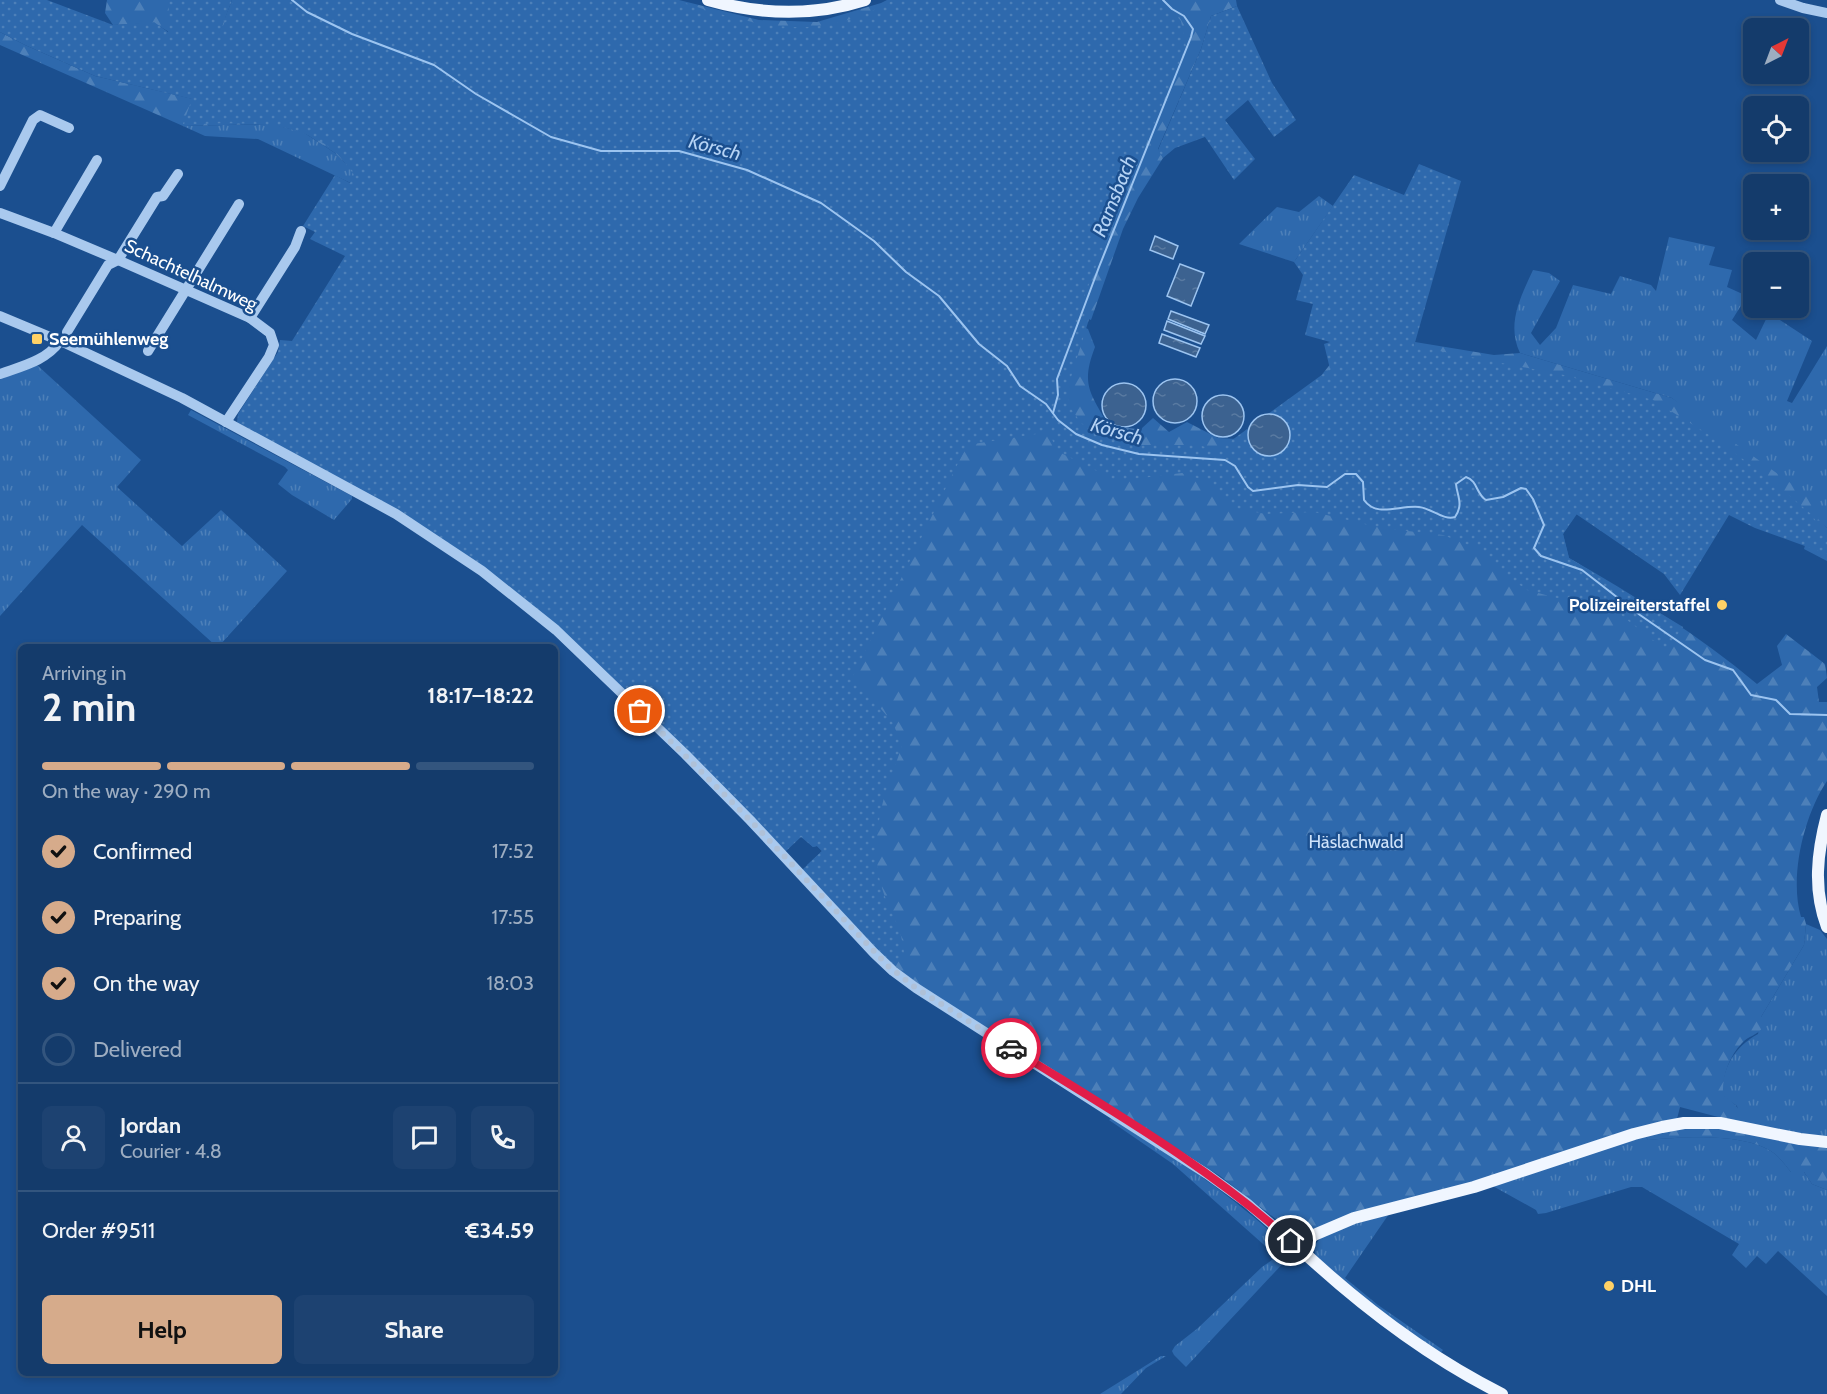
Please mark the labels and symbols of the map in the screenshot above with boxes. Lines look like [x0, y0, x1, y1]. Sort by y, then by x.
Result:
north arrow [1743, 18, 1809, 84]
water label: Körsch [686, 129, 744, 165]
water label: Ramsbach [1087, 152, 1141, 240]
street label: Schachtelhalmweg [121, 235, 262, 316]
place label: Seemühlenweg [49, 328, 168, 350]
marker: Seemühlenweg [30, 332, 44, 346]
water label: Körsch [1088, 412, 1146, 450]
place label: Polizeireiterstaffel [1569, 594, 1710, 616]
marker: Polizeireiterstaffel [1715, 598, 1729, 612]
pin [614, 685, 665, 736]
park label: Häslachwald [1308, 831, 1404, 853]
courier [981, 1018, 1041, 1078]
pin [1265, 1215, 1316, 1266]
place label: DHL [1621, 1275, 1656, 1297]
marker: DHL [1602, 1279, 1616, 1293]

